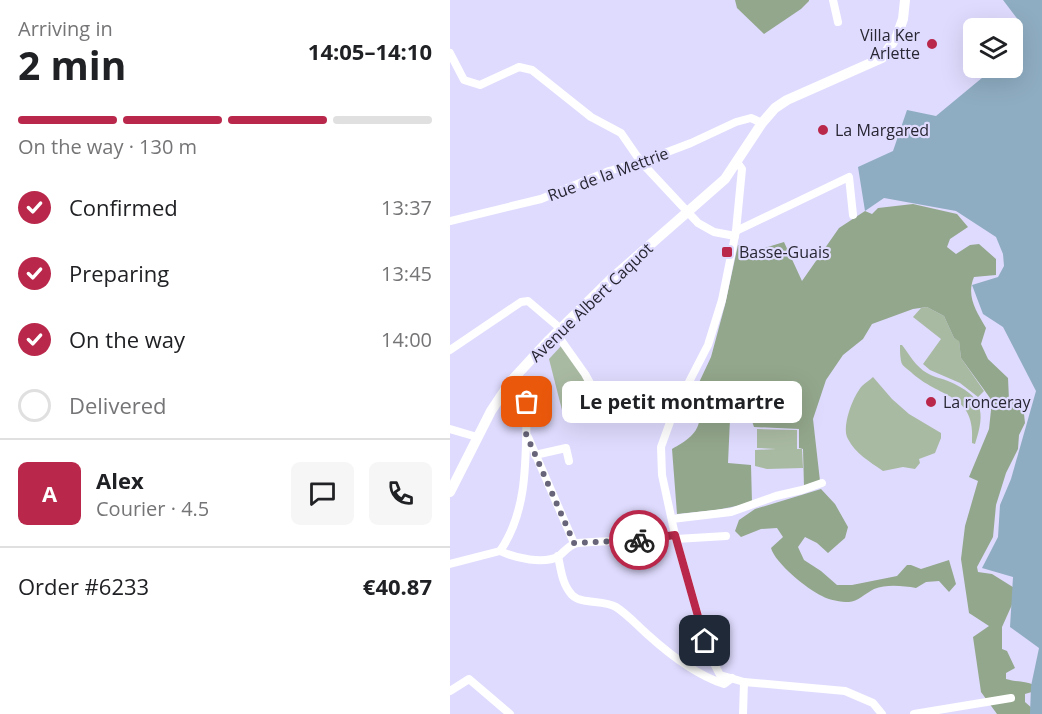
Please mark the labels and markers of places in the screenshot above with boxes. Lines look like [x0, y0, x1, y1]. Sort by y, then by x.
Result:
place label: Villa Ker Arlette [860, 24, 920, 64]
marker: Villa Ker Arlette [925, 37, 939, 51]
place label: La Margared [835, 119, 929, 141]
marker: La Margared [816, 123, 830, 137]
place label: Basse-Guais [739, 241, 830, 263]
marker: Basse-Guais [720, 245, 734, 259]
pin [501, 376, 552, 427]
callout: Le petit montmartre [563, 381, 803, 423]
place label: La ronceray [943, 391, 1031, 413]
marker: La ronceray [924, 395, 938, 409]
pin [679, 615, 730, 666]

